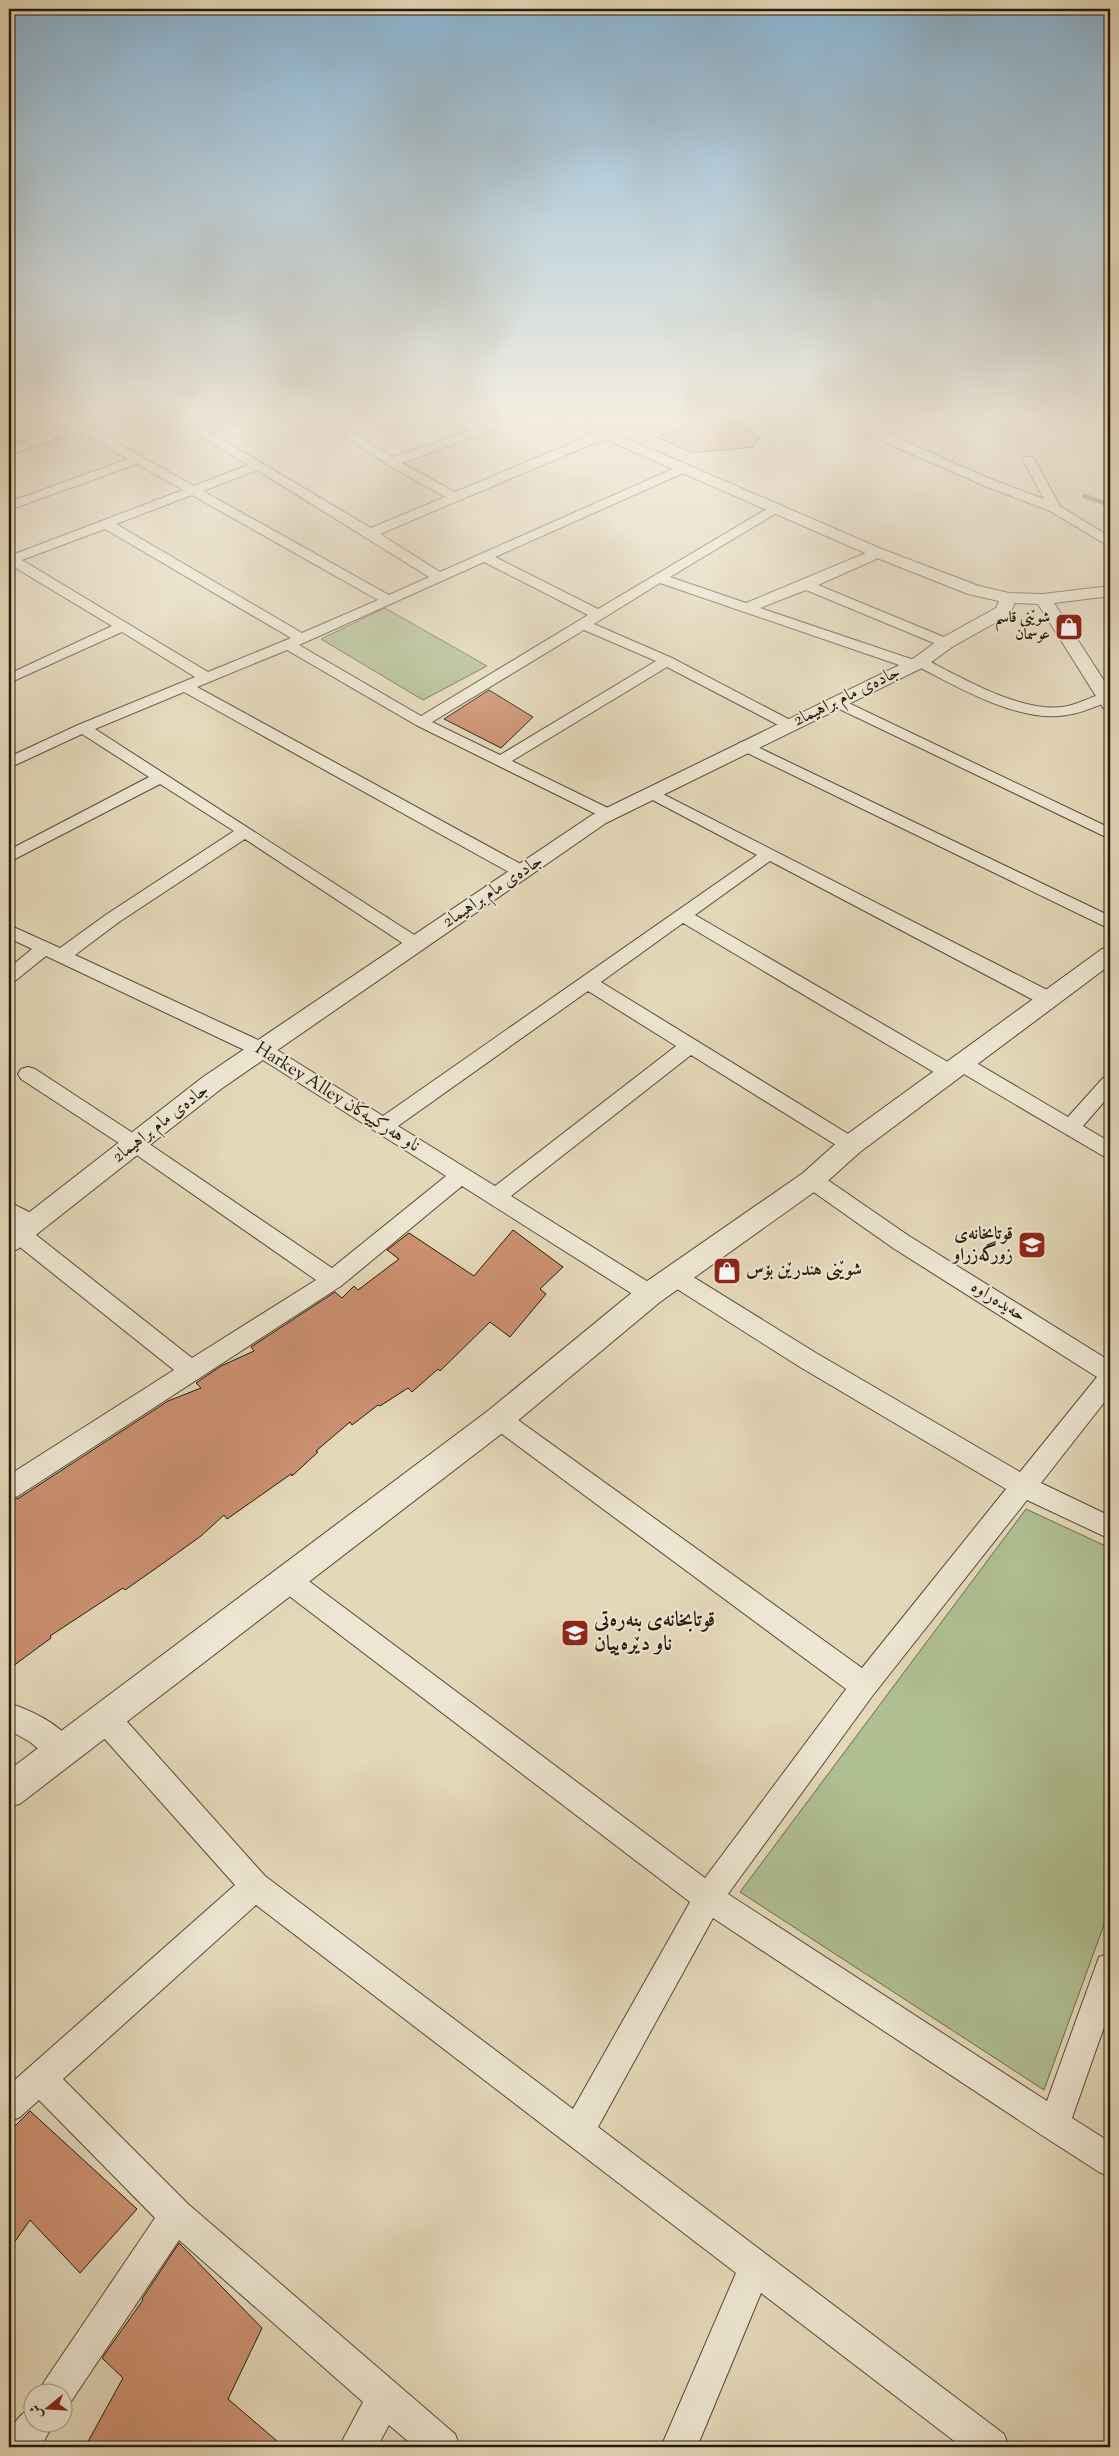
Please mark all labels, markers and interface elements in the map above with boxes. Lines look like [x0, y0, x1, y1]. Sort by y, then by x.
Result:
place label: شوێنی قاسم عوسمان [995, 608, 1050, 646]
shop icon: شوێنی قاسم عوسمان [1054, 612, 1084, 642]
street label: جادەی مام براهیما2 [789, 660, 905, 735]
street label: جادەی مام براهیما2 [438, 849, 549, 936]
street label: Harkey Alley ناو هەركييەكان [249, 1037, 425, 1159]
street label: جادەی مام براهیما2 [107, 1078, 215, 1171]
place label: قوتابخانەی زورگەزراو [951, 1222, 1013, 1269]
school or university icon: قوتابخانەی زورگەزراو [1017, 1230, 1047, 1260]
shop icon: شوێنی هندرێن بۆس [712, 1256, 742, 1286]
place label: شوێنی هندرێن بۆس [746, 1258, 862, 1284]
street label: حەیدەراوە [965, 1275, 1031, 1329]
place label: قوتابخانەى بنەرەتى ناو دێرەييان [593, 1606, 715, 1660]
school or university icon: قوتابخانەى بنەرەتى ناو دێرەييان [560, 1618, 590, 1648]
north arrow [22, 2384, 72, 2434]
text: ش [26, 2402, 49, 2421]

